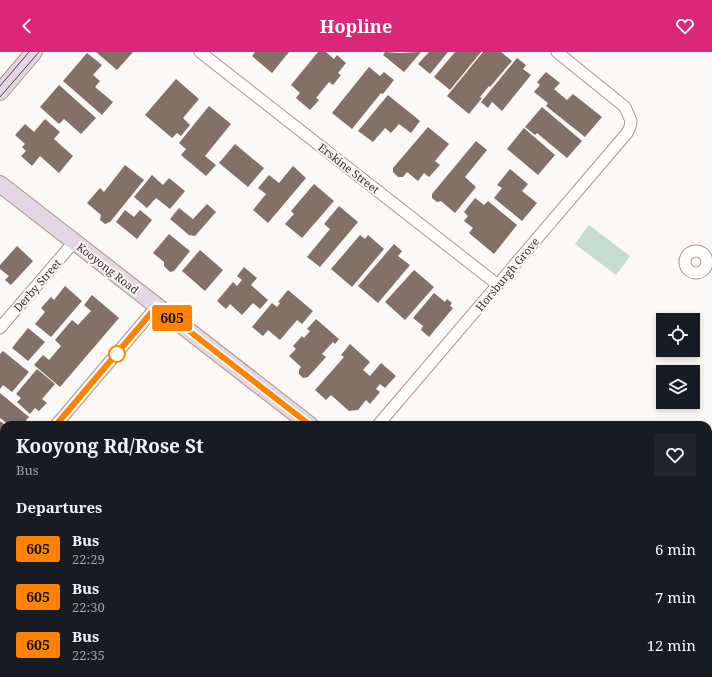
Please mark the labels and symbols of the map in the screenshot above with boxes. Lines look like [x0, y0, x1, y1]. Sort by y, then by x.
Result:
street label: Erskine Street [315, 139, 383, 197]
street label: Horsburgh Grove [472, 234, 542, 314]
street label: Kooyong Road [74, 239, 142, 297]
street label: Derby Street [10, 255, 64, 315]
line badge: 605 [149, 305, 195, 331]
unlabelled marker [108, 345, 126, 363]

